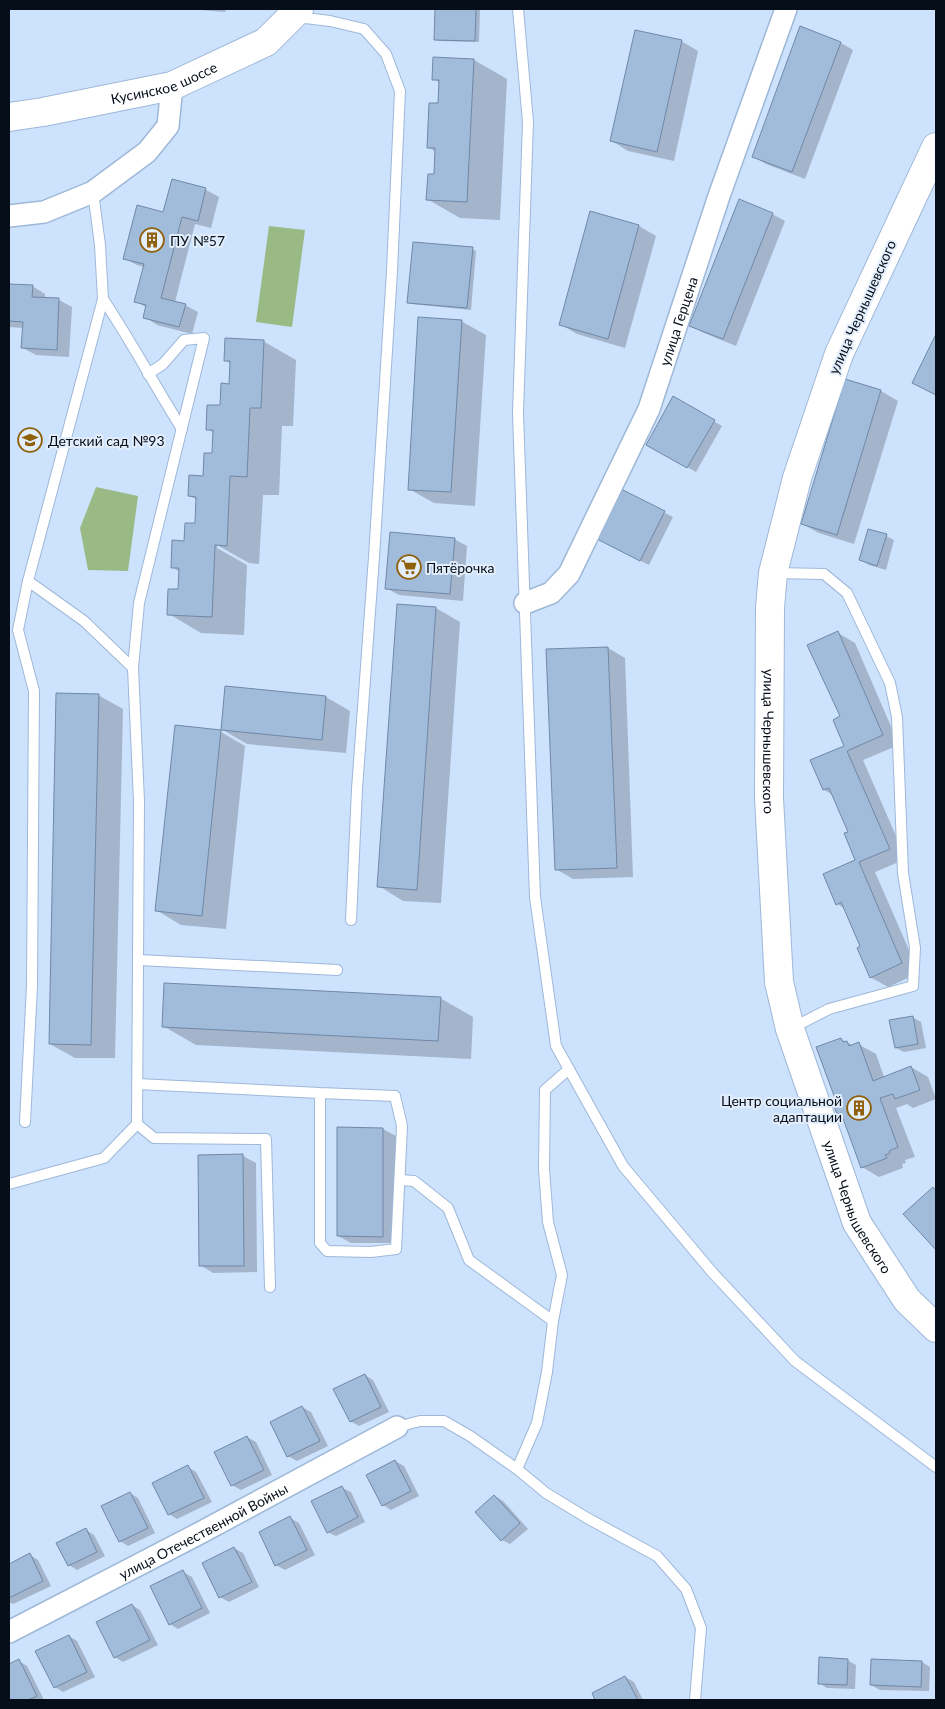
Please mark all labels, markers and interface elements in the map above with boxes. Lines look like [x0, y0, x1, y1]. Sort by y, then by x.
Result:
street label: Кусинское шоссе [109, 58, 220, 107]
building icon: ПУ №57 [139, 227, 165, 253]
place label: ПУ №57 [170, 232, 225, 249]
street label: улица Чернышевского [825, 237, 899, 377]
street label: улица Герцена [655, 274, 700, 368]
school or university icon: Детский сад №93 [17, 427, 43, 453]
place label: Детский сад №93 [48, 432, 165, 449]
supermarket icon: Пятёрочка [396, 554, 422, 580]
place label: Пятёрочка [426, 559, 494, 576]
street label: улица Чернышевского [760, 669, 778, 814]
place label: Центр социальной адаптации [721, 1092, 842, 1125]
building icon: Центр социальной адаптации [846, 1095, 872, 1121]
street label: улица Чернышевского [821, 1138, 896, 1276]
street label: улица Отечественной Войны [116, 1479, 290, 1582]

